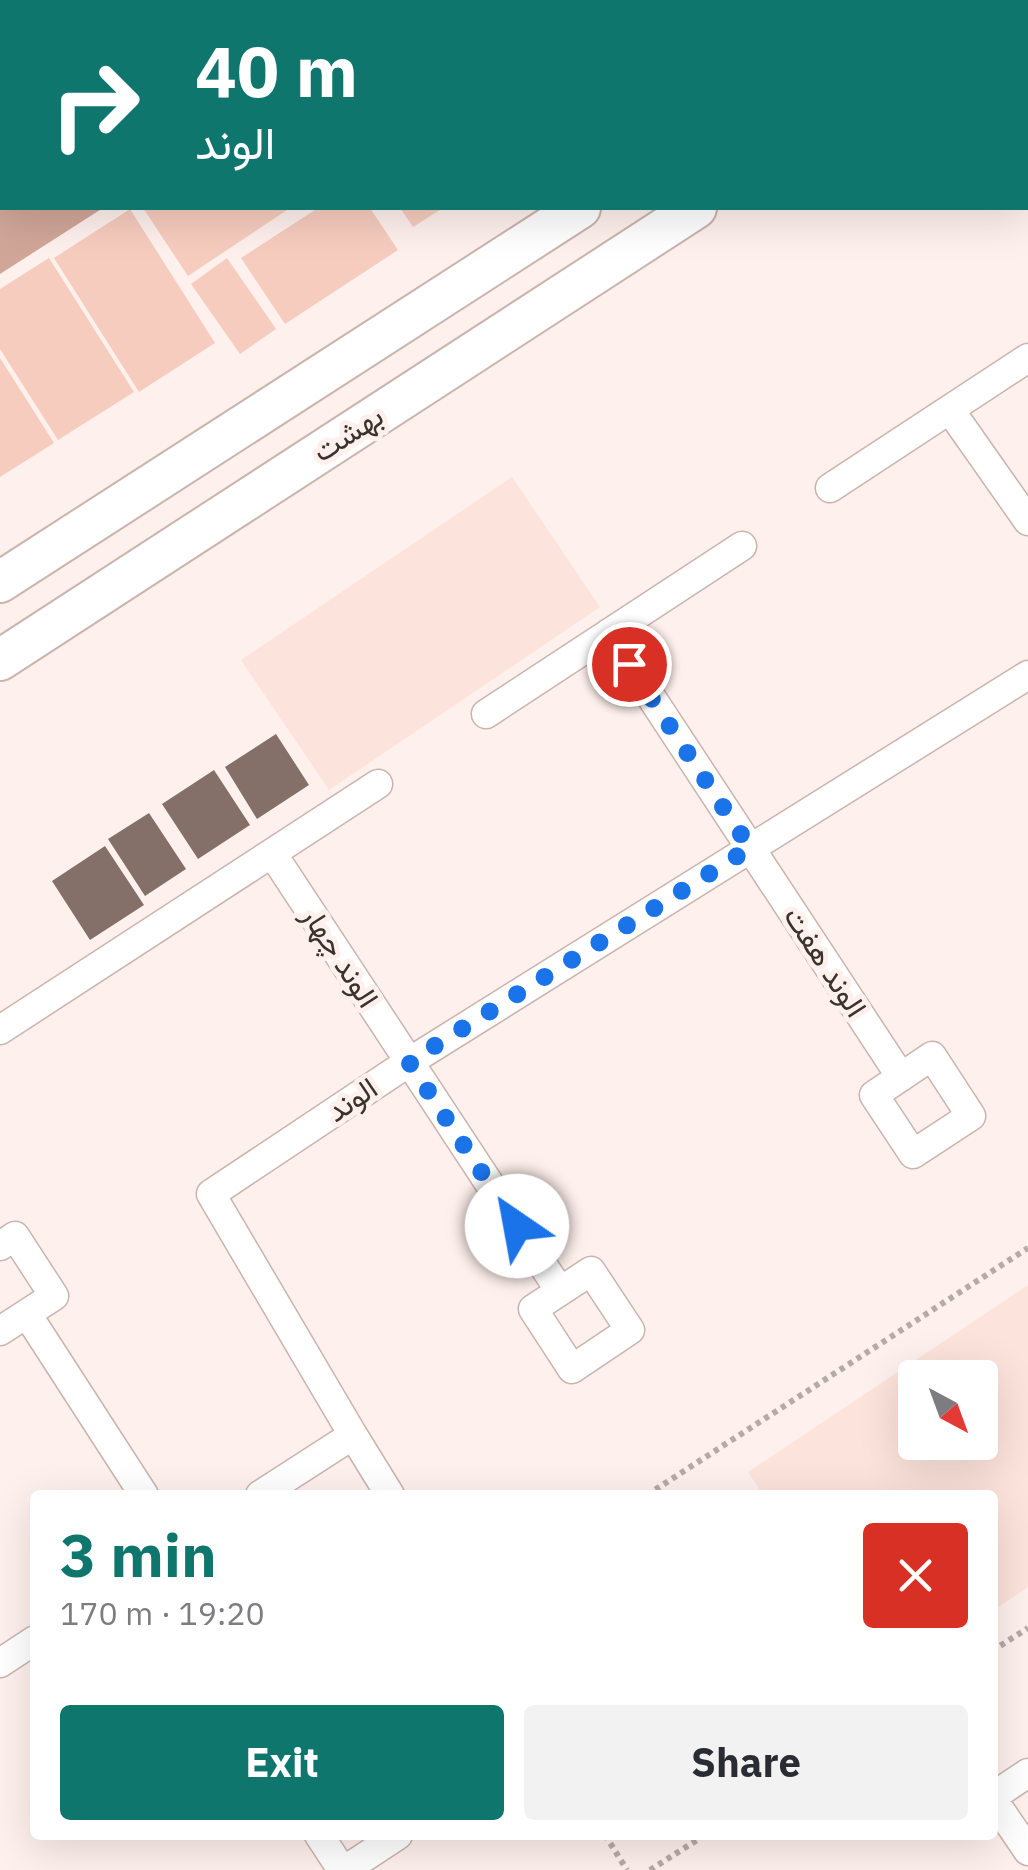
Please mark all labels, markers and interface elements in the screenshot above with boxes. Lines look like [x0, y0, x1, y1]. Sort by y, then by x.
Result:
text: 40 m [195, 25, 358, 116]
icon: right [30, 40, 160, 170]
text: الوند [195, 113, 275, 171]
street label: بهشت [304, 395, 390, 470]
pin [587, 622, 672, 707]
icon: arrive [602, 637, 657, 692]
street label: الوند چهار [292, 897, 389, 1016]
street label: الوند هفت [776, 898, 876, 1024]
street label: الوند [318, 1068, 384, 1130]
position arrow [465, 1174, 569, 1278]
north arrow [898, 1360, 998, 1460]
map controls [898, 1360, 998, 1460]
text: 3 min [60, 1515, 217, 1594]
button: close [863, 1523, 968, 1628]
text: 170 m · 19:20 [60, 1592, 265, 1634]
button: Exit [60, 1705, 504, 1820]
button: Share [524, 1705, 968, 1820]

